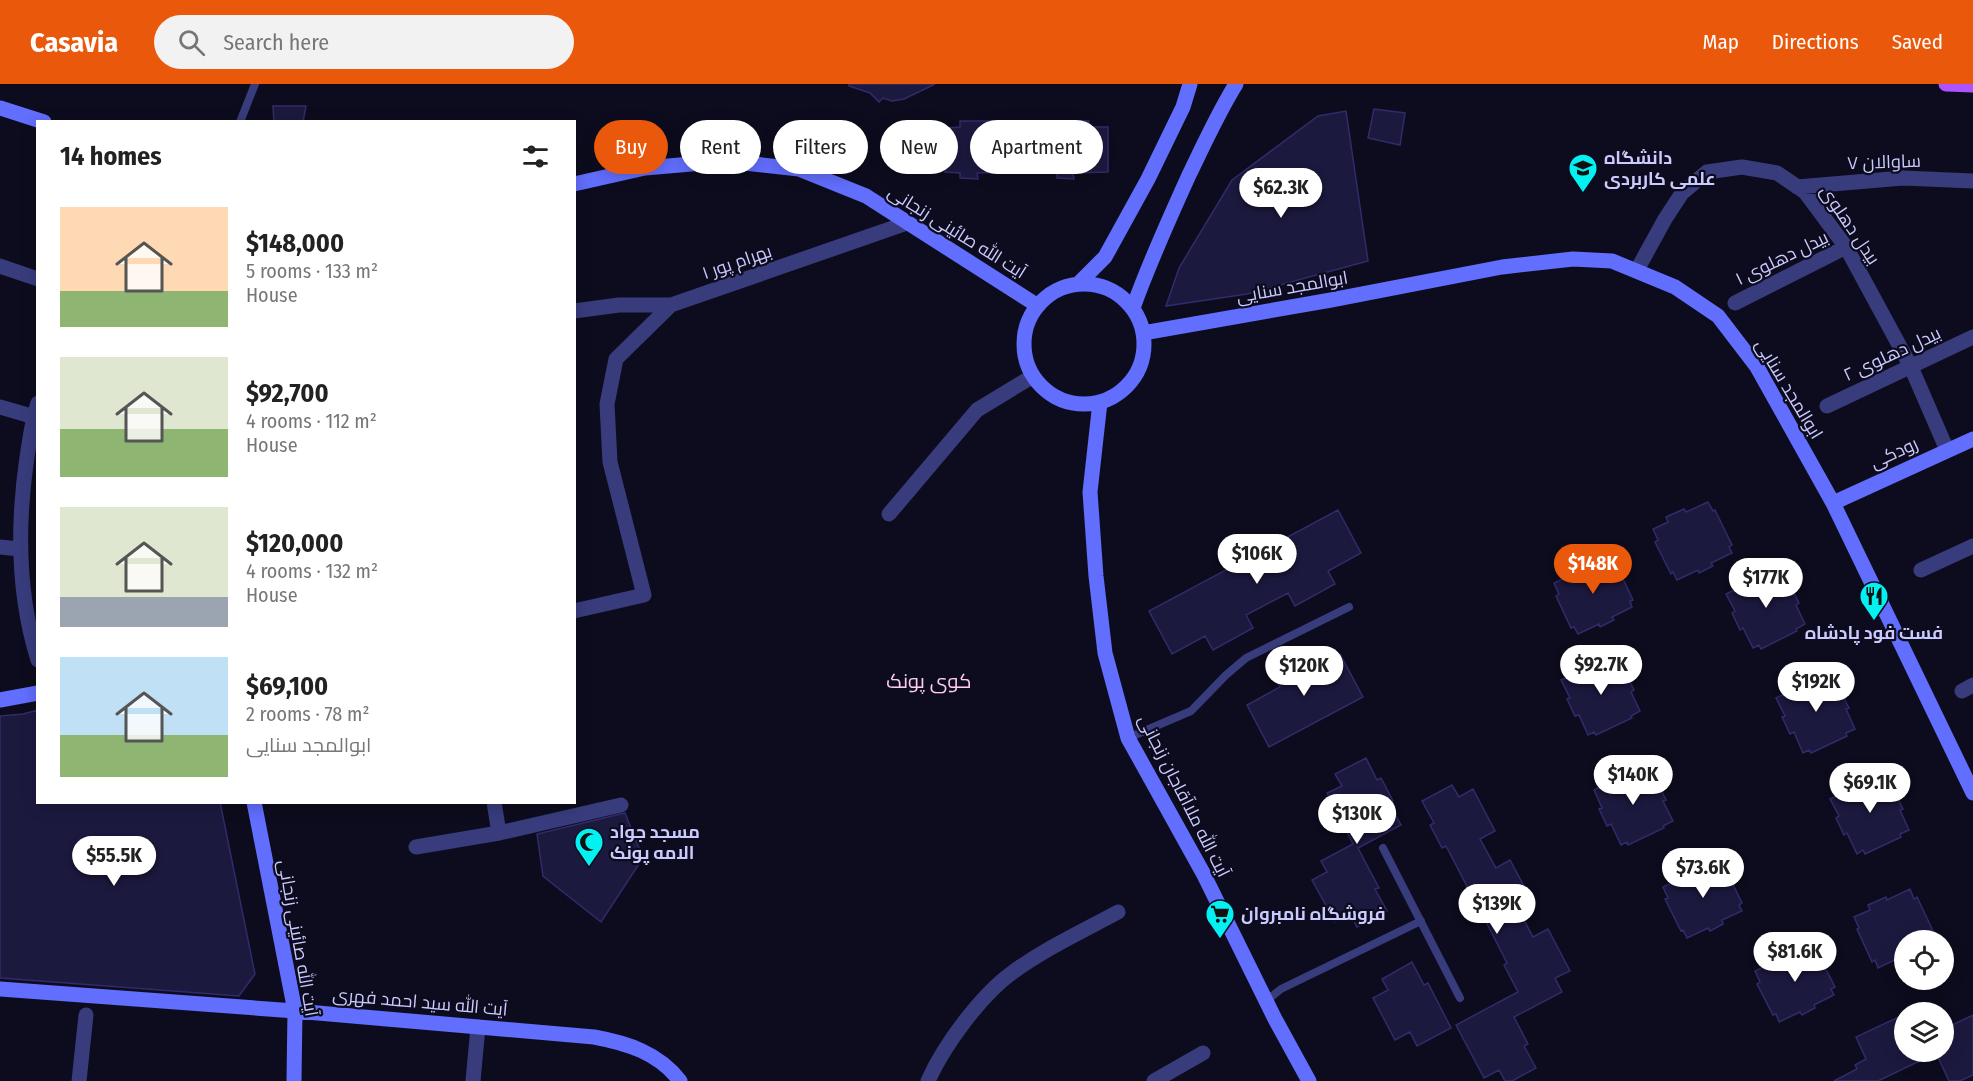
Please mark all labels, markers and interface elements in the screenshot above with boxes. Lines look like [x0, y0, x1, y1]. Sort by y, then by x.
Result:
search box [154, 15, 574, 69]
text: Casavia [30, 26, 118, 59]
icon: search [175, 26, 208, 59]
text: Search here [223, 29, 329, 56]
text: Map [1702, 29, 1739, 55]
text: Directions [1772, 29, 1859, 55]
text: Saved [1892, 29, 1943, 55]
chip: Buy [594, 120, 668, 174]
chip: Rent [680, 120, 761, 174]
chip: Filters [773, 120, 868, 174]
chip: New [880, 120, 958, 174]
chip: Apartment [970, 120, 1103, 174]
icon: filters [519, 140, 552, 173]
text: 14 homes [60, 141, 162, 172]
place label: دانشگاه علمی کاربردی [1604, 147, 1716, 190]
street label: ساوالان ۷ [1847, 150, 1921, 174]
school or university icon: دانشگاه علمی کاربردی [1567, 152, 1599, 194]
pin: $62.3K [1232, 168, 1330, 219]
text: $62.3K [1253, 175, 1309, 199]
street label: آیت الله صائینی زنجانی [884, 180, 1031, 283]
street label: بیدل دهلوی [1815, 181, 1885, 269]
street label: بیدل دهلوی ۱ [1732, 226, 1832, 290]
text: $148,000 [246, 228, 344, 259]
icon: home [108, 231, 180, 303]
street label: بهرام پور ۱ [699, 240, 775, 285]
text: 5 rooms · 133 m² [246, 259, 378, 283]
street label: ابوالمجد سنایی [1234, 266, 1350, 308]
text: House [246, 283, 298, 307]
street label: بیدل دهلوی ۲ [1840, 322, 1944, 386]
street label: ابوالمجد سنایی [1750, 335, 1828, 443]
text: $92,700 [246, 378, 329, 409]
icon: home [108, 381, 180, 453]
text: 4 rooms · 112 m² [246, 409, 377, 433]
street label: رودکی [1867, 432, 1921, 474]
text: House [246, 433, 298, 457]
text: $120,000 [246, 528, 343, 559]
icon: home [108, 531, 180, 603]
pin: $106K [1215, 534, 1299, 585]
text: $106K [1232, 541, 1282, 565]
pin: $148K [1551, 544, 1635, 595]
text: $148K [1568, 551, 1618, 575]
pin: $177K [1724, 558, 1808, 609]
text: 4 rooms · 132 m² [246, 559, 378, 583]
text: $177K [1743, 565, 1789, 589]
restaurant icon: فست فود پادشاه [1858, 580, 1890, 622]
text: House [246, 583, 298, 607]
place label: فست فود پادشاه [1805, 622, 1943, 645]
pin: $92.7K [1552, 645, 1650, 696]
pin: $120K [1262, 646, 1346, 697]
text: $92.7K [1574, 652, 1628, 676]
text: $120K [1279, 653, 1329, 677]
pin: $192K [1774, 662, 1858, 713]
district label: کوی پونک [886, 669, 972, 694]
text: $192K [1792, 669, 1840, 693]
text: $69,100 [246, 671, 328, 702]
icon: home [108, 681, 180, 753]
text: 2 rooms · 78 m² [246, 702, 369, 726]
street label: آیت الله ملاآقاجان زنجانی [1134, 711, 1235, 881]
text: ابوالمجد سنایی [246, 733, 371, 757]
pin: $140K [1591, 755, 1675, 806]
text: $140K [1608, 762, 1658, 786]
pin: $69.1K [1821, 763, 1919, 814]
text: $69.1K [1843, 770, 1897, 794]
pin: $130K [1315, 794, 1399, 845]
text: $130K [1332, 801, 1382, 825]
place label: مسجد جواد الامه پونک [610, 821, 700, 865]
mosque icon: مسجد جواد الامه پونک [573, 826, 605, 868]
pin: $55.5K [65, 836, 163, 887]
text: $55.5K [86, 843, 142, 867]
pin: $73.6K [1654, 848, 1752, 899]
text: $73.6K [1676, 855, 1730, 879]
street label: آیت الله صائینی زنجانی [273, 858, 324, 1018]
pin: $139K [1455, 884, 1539, 935]
text: $139K [1473, 891, 1521, 915]
supermarket icon: فروشگاه نامبروان [1204, 898, 1236, 940]
place label: فروشگاه نامبروان [1241, 903, 1386, 925]
map controls [1894, 930, 1954, 1062]
button: locate [1894, 930, 1954, 990]
pin: $81.6K [1746, 932, 1844, 983]
text: $81.6K [1768, 939, 1822, 963]
street label: آیت الله سید احمد فهری [331, 982, 509, 1021]
button: layers [1894, 1002, 1954, 1062]

